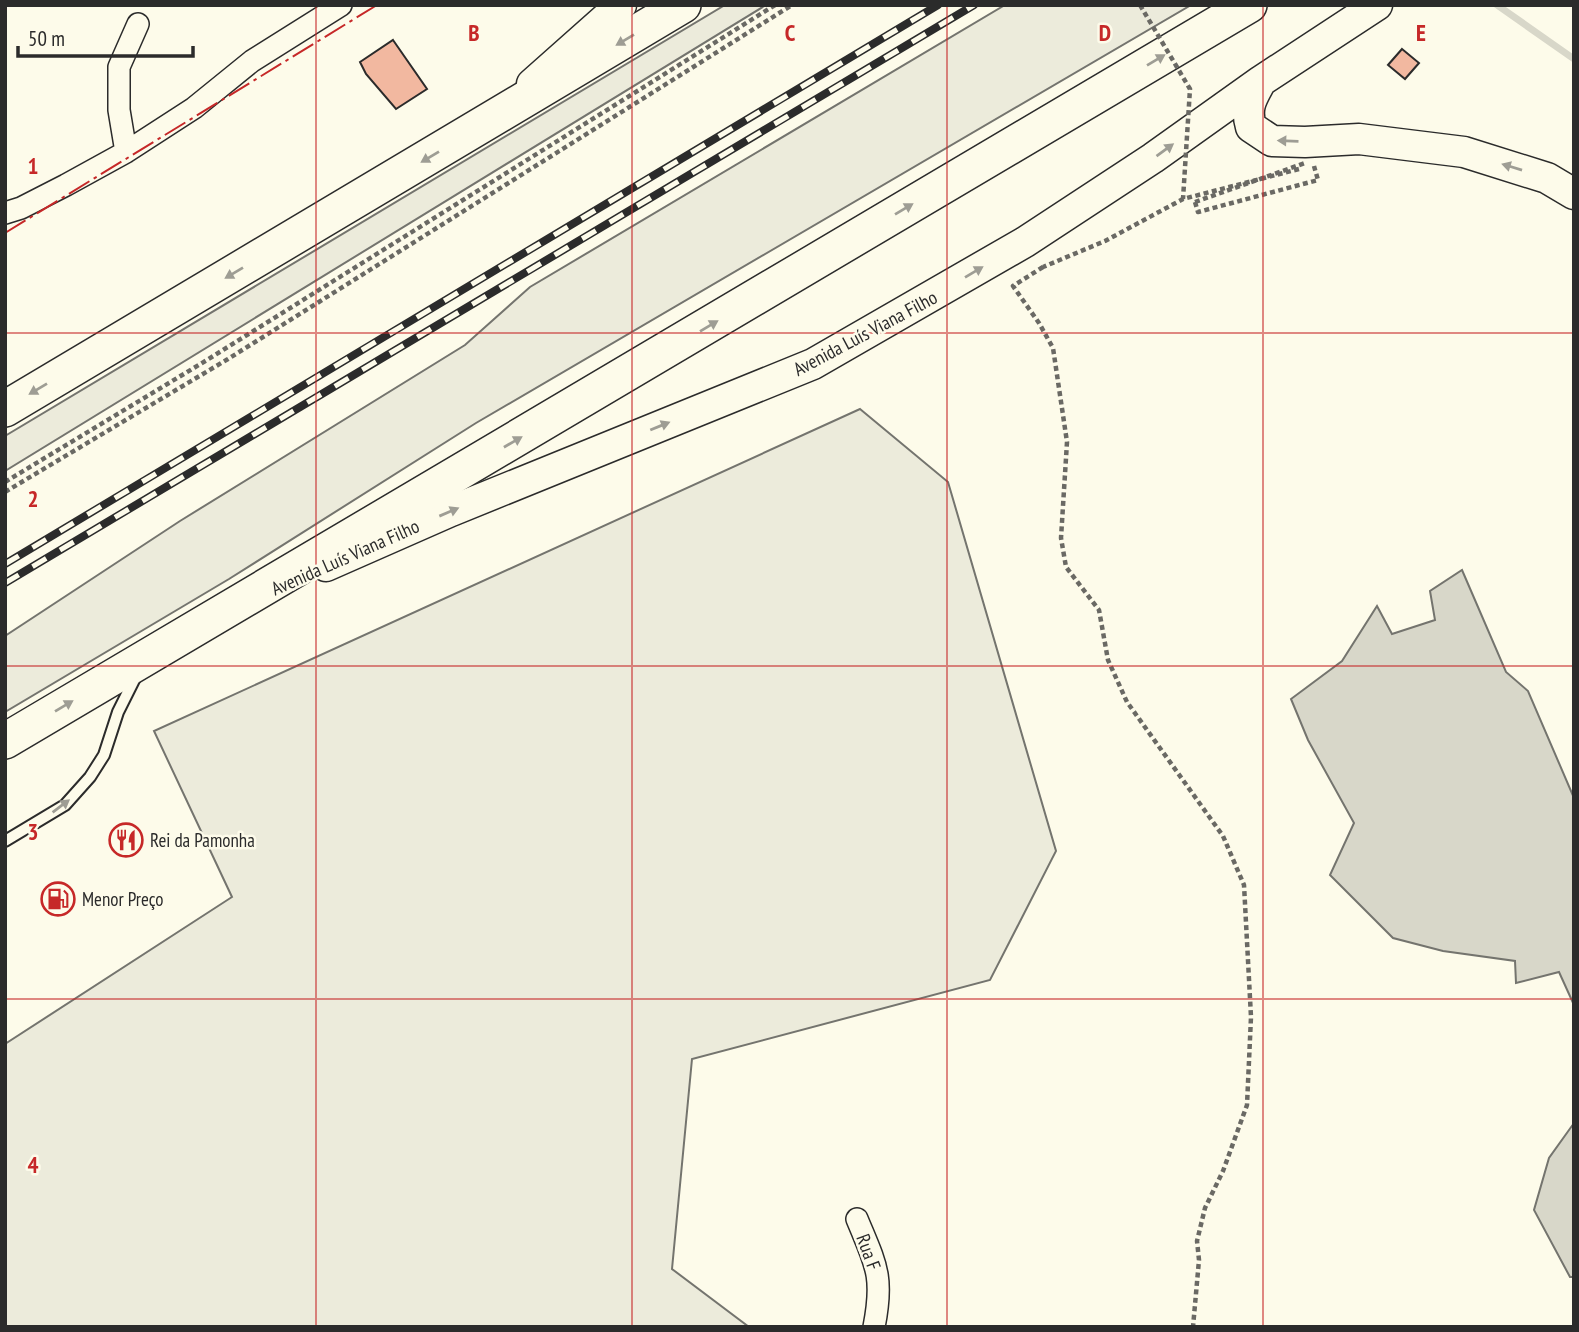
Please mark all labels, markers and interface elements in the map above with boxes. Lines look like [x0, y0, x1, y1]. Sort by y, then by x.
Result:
scale bar [18, 14, 192, 58]
text: B [468, 18, 480, 47]
text: C [785, 18, 796, 47]
text: D [1099, 18, 1111, 47]
text: E [1416, 18, 1426, 47]
text: 50 m [28, 25, 65, 52]
one-way arrow [615, 34, 634, 47]
one-way arrow [1146, 54, 1165, 66]
one-way arrow [1276, 136, 1298, 147]
one-way arrow [1156, 143, 1174, 157]
text: 1 [28, 151, 39, 180]
one-way arrow [420, 151, 439, 163]
one-way arrow [1501, 161, 1522, 171]
one-way arrow [895, 203, 914, 215]
one-way arrow [964, 266, 983, 279]
one-way arrow [225, 267, 244, 280]
street label: Avenida Luís Viana Filho [789, 285, 941, 381]
one-way arrow [700, 320, 719, 332]
one-way arrow [29, 383, 48, 396]
one-way arrow [650, 420, 670, 432]
one-way arrow [504, 436, 523, 448]
text: 2 [28, 484, 39, 513]
one-way arrow [439, 506, 460, 517]
street label: Avenida Luís Viana Filho [267, 514, 423, 600]
one-way arrow [54, 700, 73, 712]
one-way arrow [52, 798, 70, 813]
text: 3 [28, 817, 39, 846]
restaurant icon: Rei da Pamonha [107, 821, 145, 859]
place label: Rei da Pamonha [150, 828, 255, 852]
fuel station icon: Menor Preço [39, 880, 77, 918]
place label: Menor Preço [82, 887, 163, 911]
text: 4 [28, 1150, 39, 1179]
street label: Rua F [851, 1231, 887, 1274]

